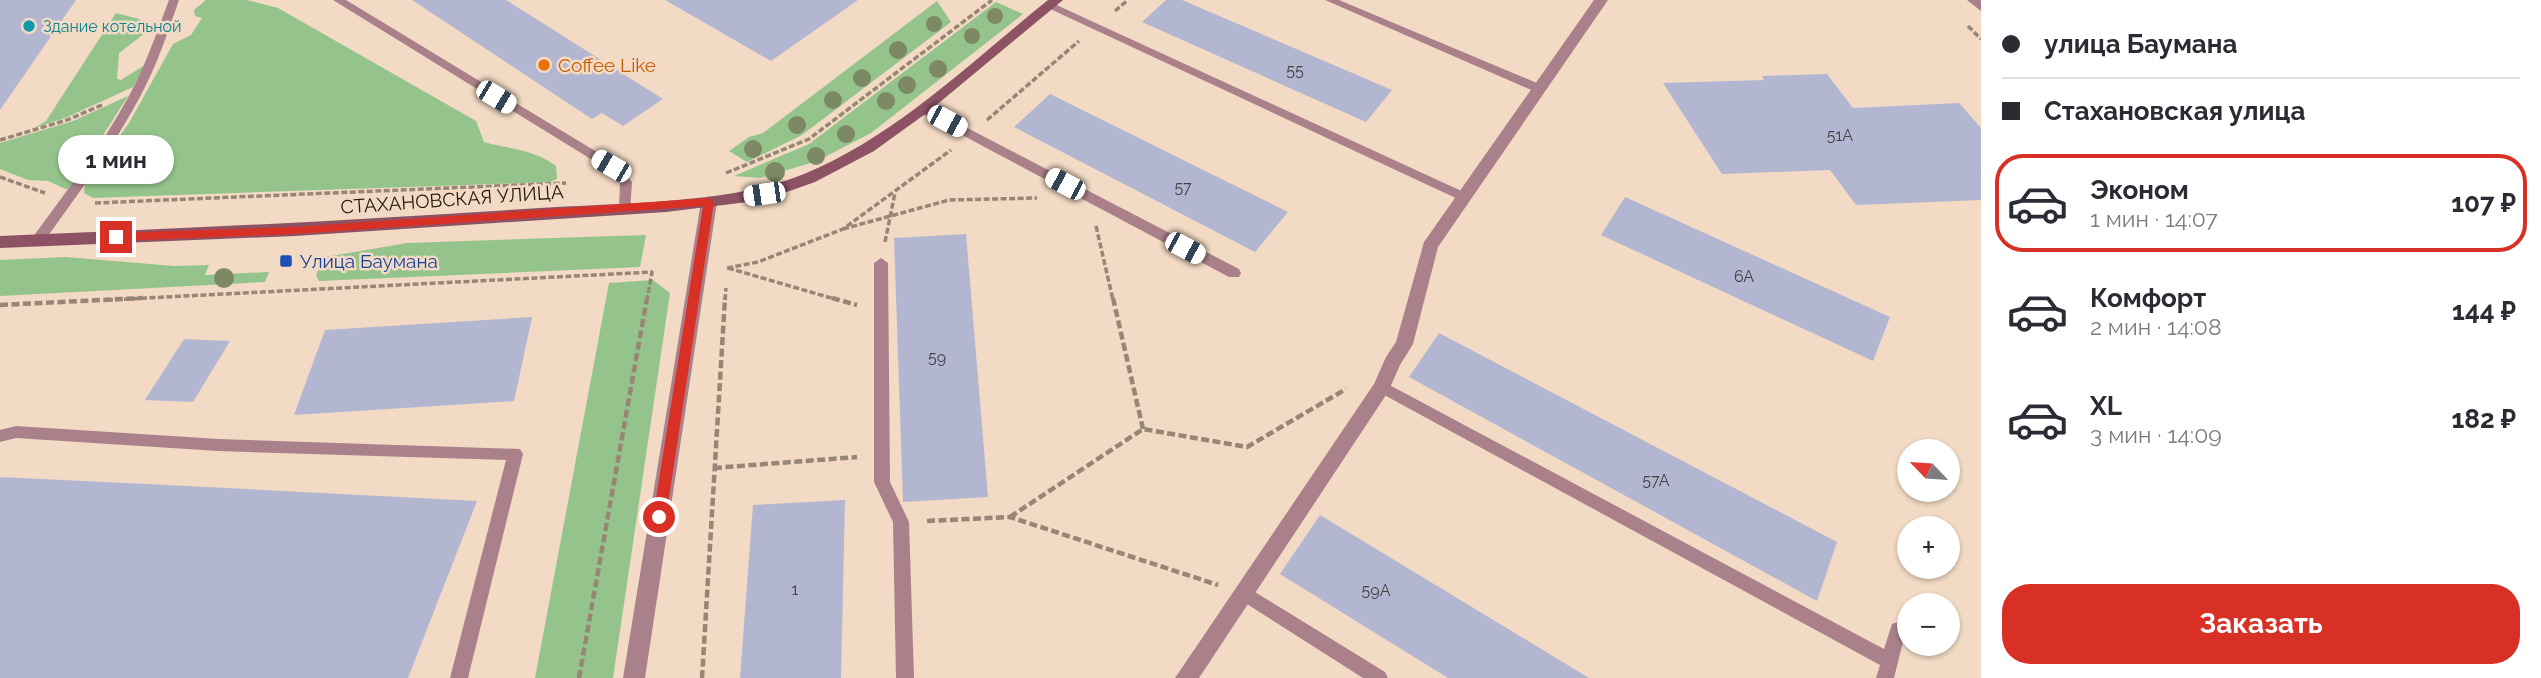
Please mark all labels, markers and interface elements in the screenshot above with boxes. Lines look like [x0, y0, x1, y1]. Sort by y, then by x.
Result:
place label: Здание котельной [43, 17, 182, 36]
marker: Здание котельной [21, 18, 37, 34]
text: улица Баумана [2044, 29, 2237, 59]
place label: Coffee Like [558, 54, 656, 76]
marker: Coffee Like [536, 57, 552, 73]
house number: 55 [1286, 61, 1304, 80]
car [473, 77, 520, 117]
text: Стахановская улица [2044, 96, 2305, 126]
car [924, 102, 971, 140]
house number: 51А [1827, 126, 1853, 145]
callout: 1 мин [58, 135, 174, 184]
text: 1 мин [85, 146, 147, 173]
car [588, 146, 635, 186]
car [1042, 165, 1089, 203]
icon: car [2006, 172, 2069, 235]
text: Эконом [2090, 175, 2189, 205]
house number: 57 [1174, 178, 1192, 197]
street label: СТАХАНОВСКАЯ УЛИЦА [340, 180, 564, 218]
car [742, 181, 787, 207]
text: 107 ₽ [2451, 188, 2516, 218]
text: 1 мин · 14:07 [2090, 205, 2218, 232]
route end [100, 221, 132, 253]
car [1162, 229, 1209, 267]
place label: Улица Баумана [300, 250, 438, 272]
marker: Улица Баумана [278, 253, 294, 269]
house number: 6А [1734, 267, 1754, 286]
icon: car [2006, 280, 2069, 343]
text: Комфорт [2090, 283, 2206, 313]
text: 144 ₽ [2452, 296, 2516, 326]
text: 2 мин · 14:08 [2090, 313, 2222, 340]
house number: 59 [928, 348, 946, 367]
icon: car [2006, 388, 2069, 451]
text: XL [2090, 391, 2122, 421]
text: 182 ₽ [2451, 404, 2516, 434]
text: 3 мин · 14:09 [2090, 421, 2222, 448]
north arrow [1897, 439, 1960, 502]
map controls [1897, 439, 1960, 656]
house number: 57А [1642, 471, 1670, 490]
route start [643, 501, 675, 533]
button: + [1897, 516, 1960, 579]
house number: 1 [792, 580, 799, 599]
house number: 59А [1362, 581, 1391, 600]
button: Заказать [2002, 584, 2520, 664]
button: − [1897, 593, 1960, 656]

